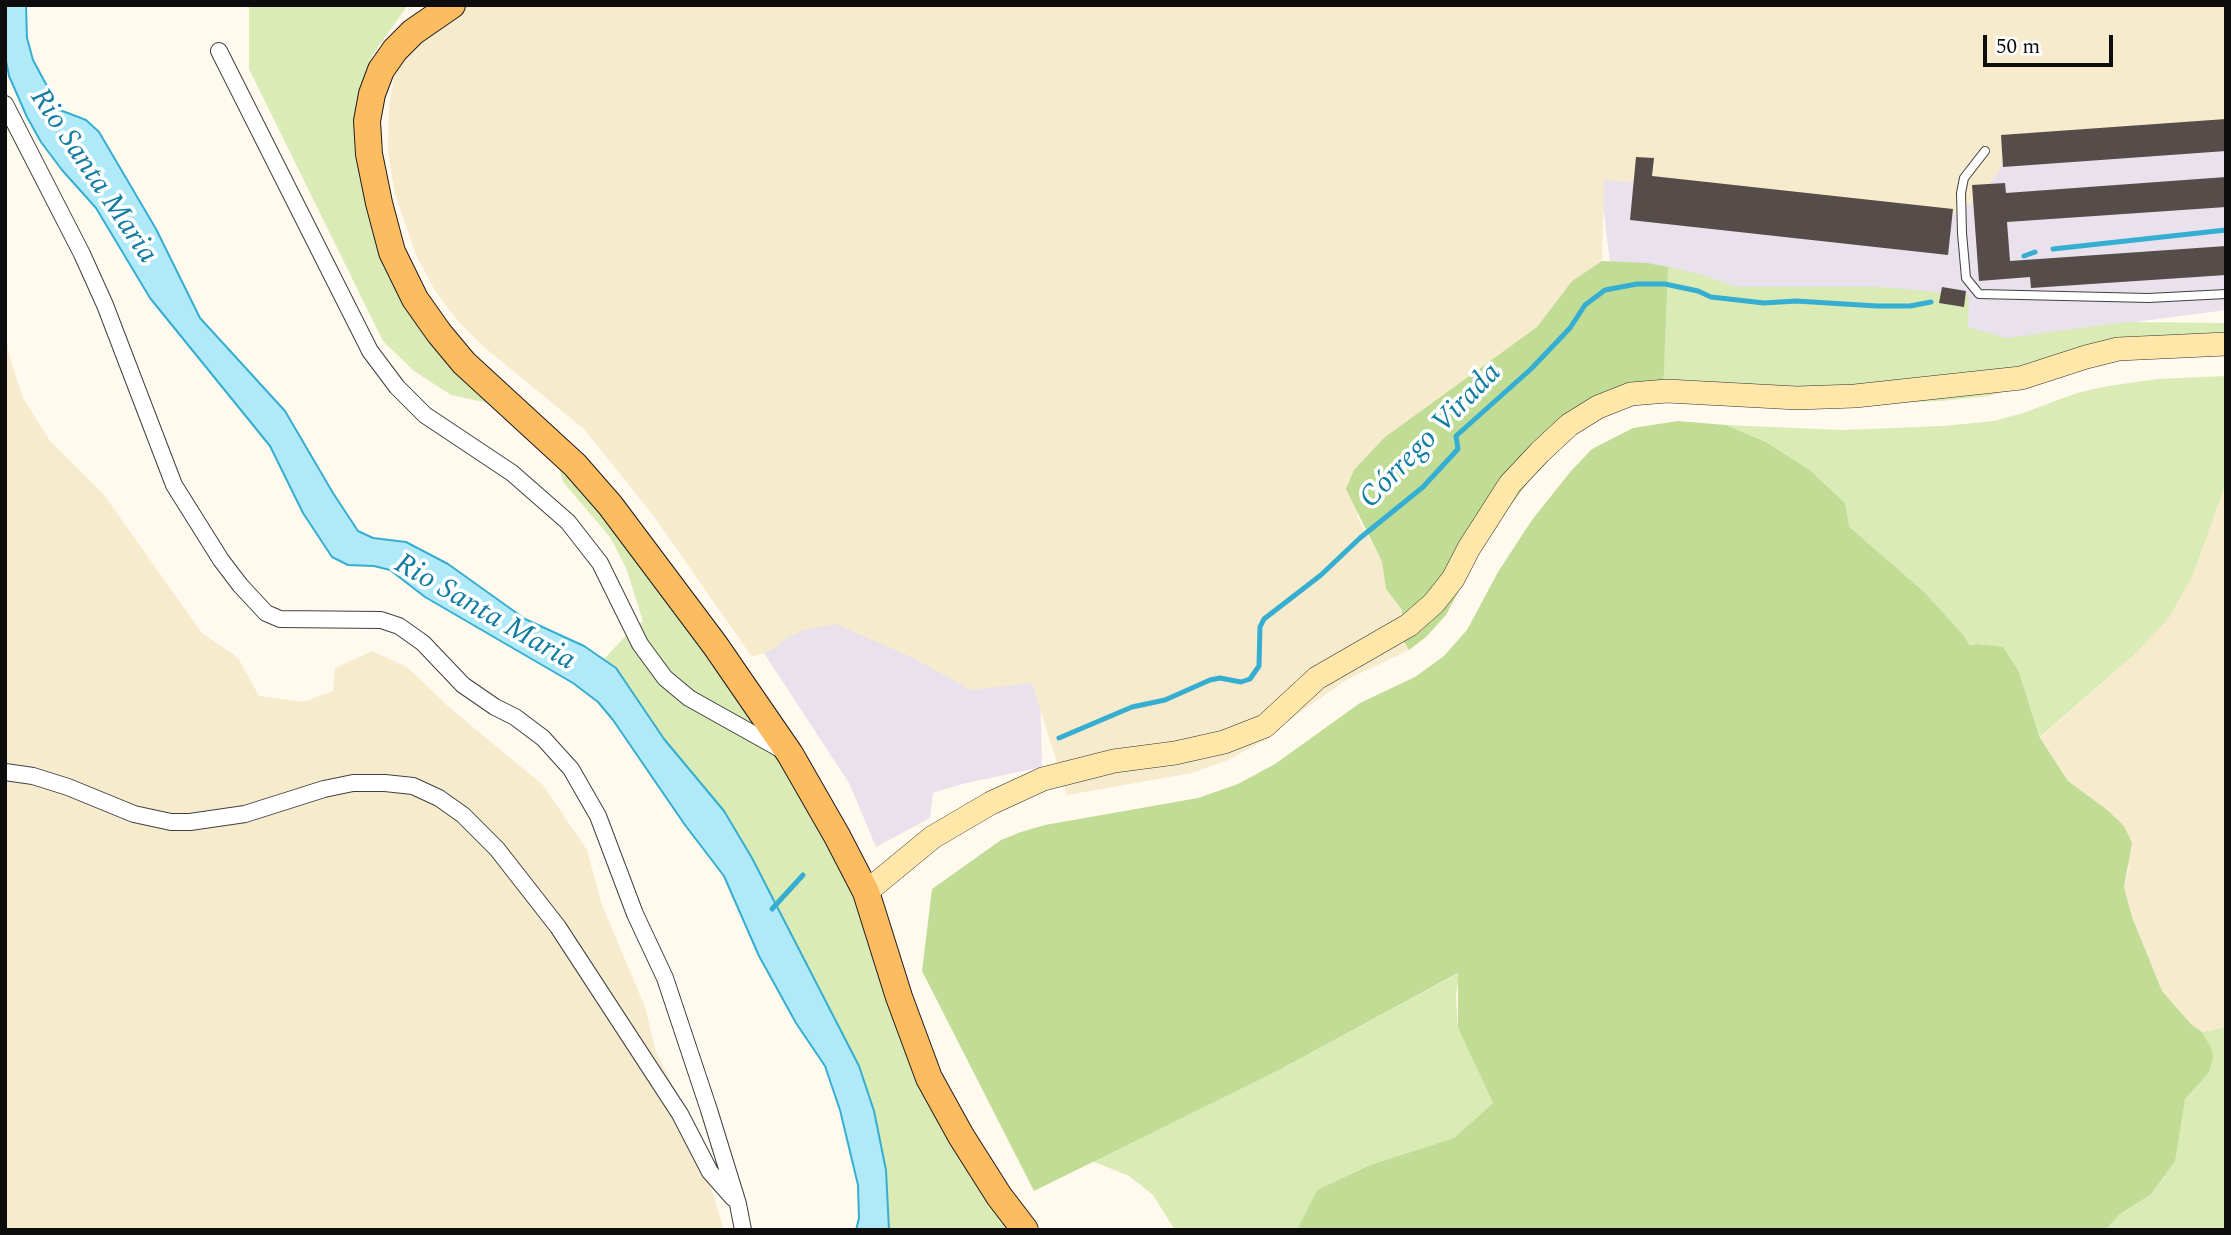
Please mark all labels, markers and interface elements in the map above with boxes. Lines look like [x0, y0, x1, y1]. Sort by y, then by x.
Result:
scale bar [1986, 21, 2116, 65]
text: 50 m [1996, 31, 2040, 63]
water label: Rio Santa Maria [20, 83, 164, 271]
water label: Córrego Virada [1353, 357, 1511, 517]
water label: Rio Santa Maria [387, 548, 581, 680]

